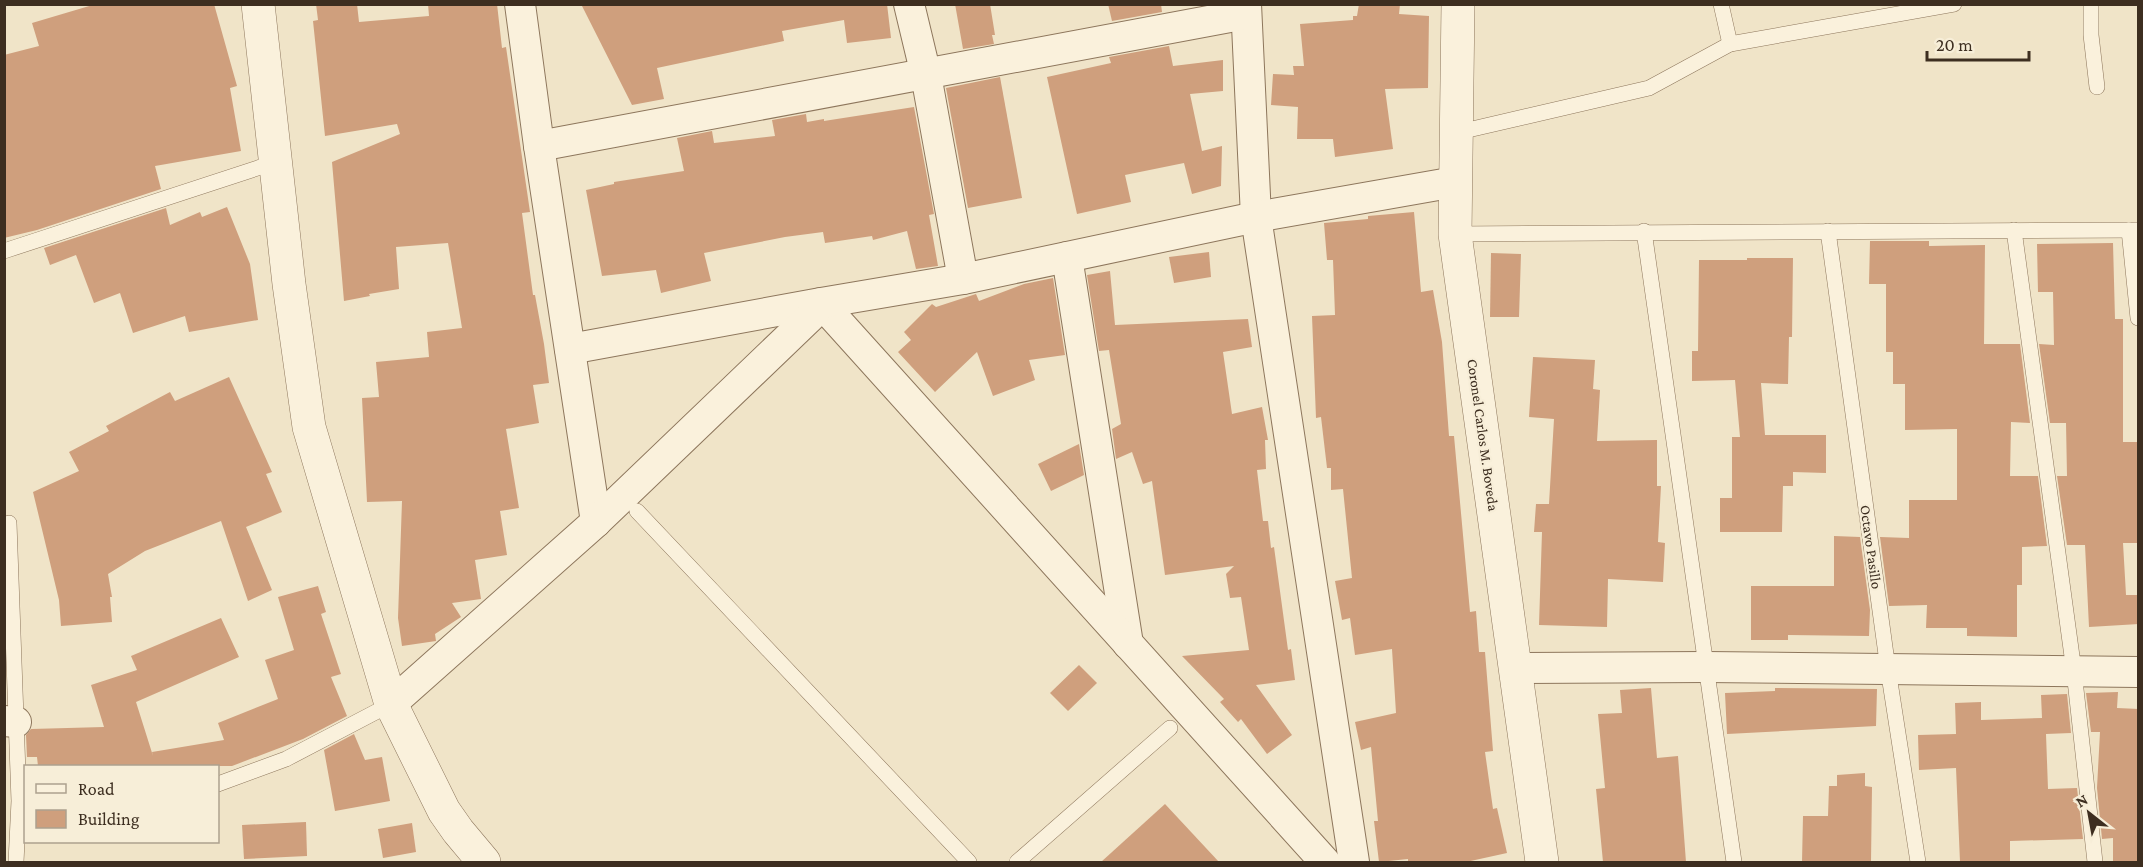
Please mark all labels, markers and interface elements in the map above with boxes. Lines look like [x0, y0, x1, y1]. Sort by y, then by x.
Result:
scale bar [1927, 24, 2029, 62]
text: 20 m [1936, 35, 1973, 55]
street label: Coronel Carlos M. Boveda [1464, 358, 1502, 512]
street label: Octavo Pasillo [1857, 504, 1885, 590]
legend [24, 765, 219, 843]
text: Road [78, 779, 115, 799]
north arrow [2059, 783, 2119, 843]
text: N [2072, 790, 2091, 811]
text: Building [78, 809, 140, 829]

